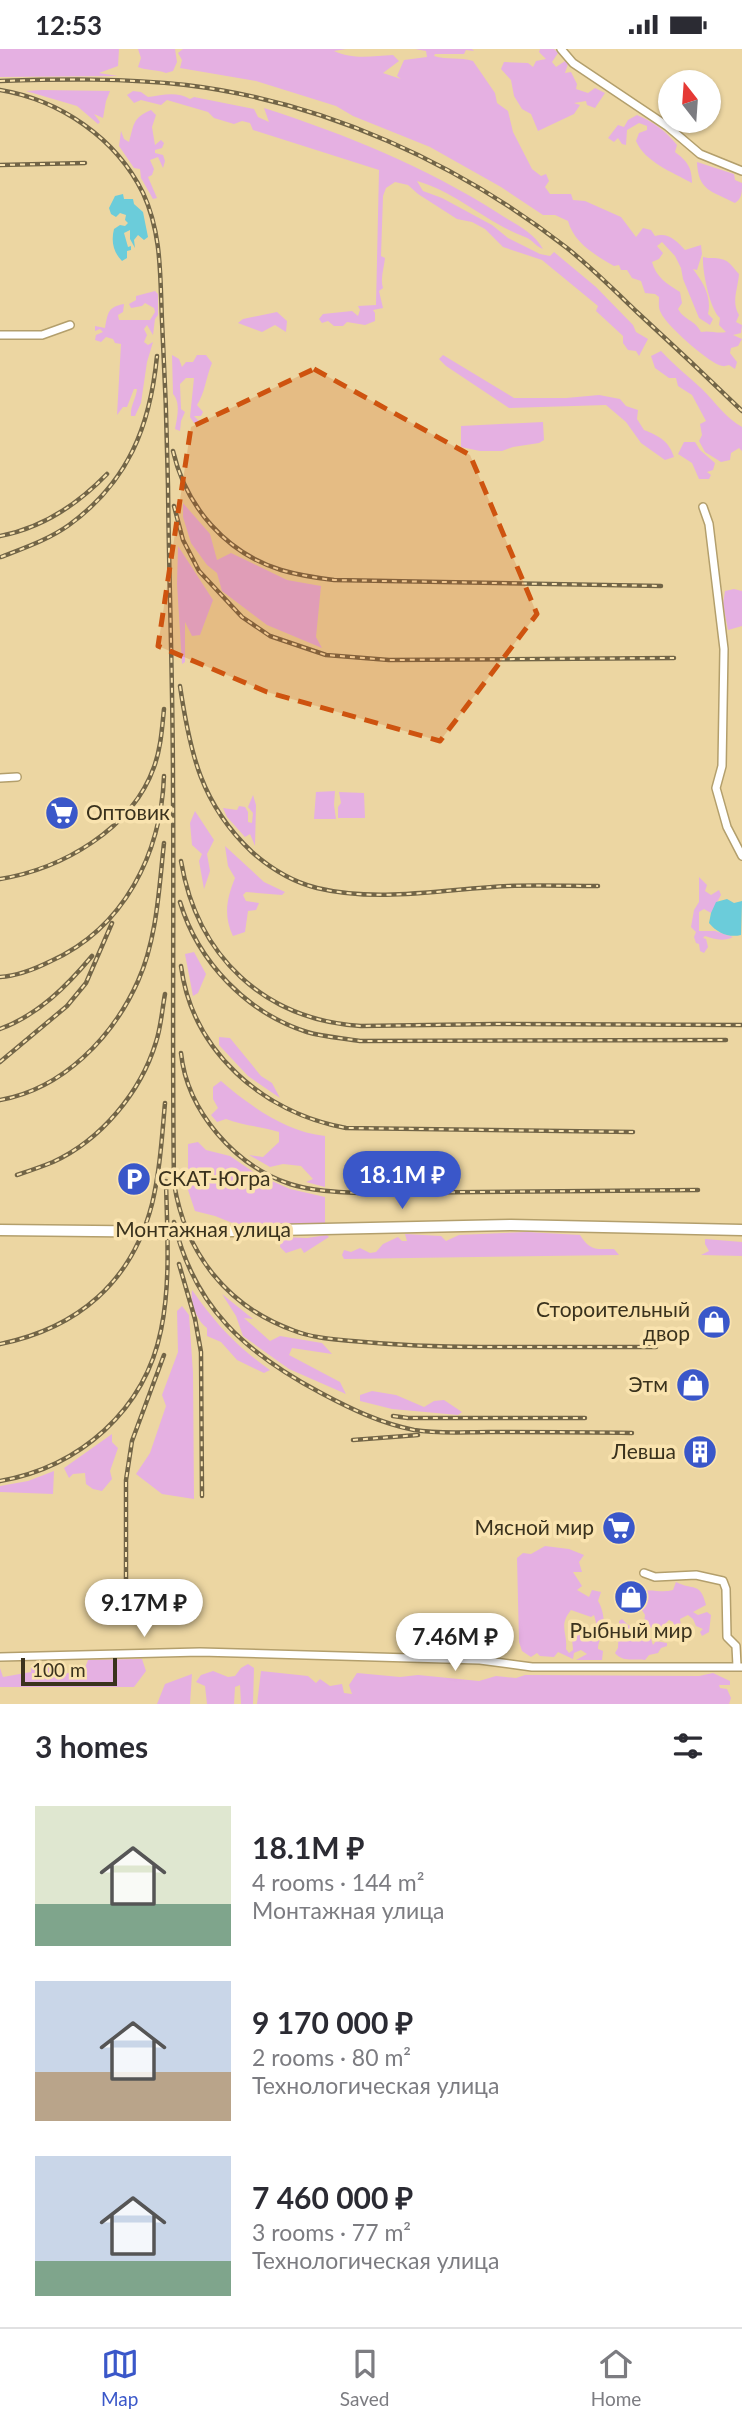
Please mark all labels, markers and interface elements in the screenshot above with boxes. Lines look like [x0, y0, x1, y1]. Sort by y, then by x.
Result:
text: 12:53 [35, 9, 102, 41]
north arrow [658, 70, 721, 133]
map controls [658, 70, 721, 133]
supermarket icon: Оптовик [43, 794, 81, 832]
place label: Оптовик [86, 799, 170, 824]
pin: 18.1M ₽ [337, 1151, 467, 1211]
parking icon: СКАТ-Югра [115, 1160, 153, 1198]
text: 18.1M ₽ [359, 1160, 445, 1188]
place label: СКАТ-Югра [158, 1165, 270, 1190]
street label: Монтажная улица [115, 1216, 291, 1241]
place label: Стороительный двор [536, 1296, 690, 1345]
shop icon: Стороительный двор [695, 1303, 733, 1341]
shop icon: Этм [674, 1366, 712, 1404]
place label: Этм [628, 1371, 668, 1396]
building icon: Левша [681, 1433, 719, 1471]
place label: Левша [611, 1438, 676, 1463]
supermarket icon: Мясной мир [600, 1509, 638, 1547]
place label: Мясной мир [475, 1514, 594, 1539]
shop icon: Рыбный мир [612, 1578, 650, 1616]
pin: 9.17M ₽ [79, 1579, 209, 1639]
text: 9.17M ₽ [101, 1588, 187, 1616]
pin: 7.46M ₽ [390, 1613, 520, 1673]
place label: Рыбный мир [570, 1617, 692, 1642]
text: 7.46M ₽ [412, 1622, 498, 1650]
scale bar [21, 1655, 117, 1687]
text: 100 m [32, 1658, 86, 1681]
icon: filters [669, 1727, 707, 1765]
text: 3 homes [35, 1728, 148, 1764]
text: 18.1M ₽ [252, 1829, 364, 1865]
icon: home [91, 1834, 175, 1918]
text: 4 rooms · 144 m² [252, 1868, 424, 1896]
text: Монтажная улица [252, 1896, 445, 1924]
text: 9 170 000 ₽ [252, 2004, 413, 2040]
icon: home [91, 2009, 175, 2093]
text: 2 rooms · 80 m² [252, 2043, 411, 2071]
text: Технологическая улица [252, 2071, 499, 2099]
text: 7 460 000 ₽ [252, 2179, 413, 2215]
icon: home [91, 2184, 175, 2268]
text: 3 rooms · 77 m² [252, 2218, 411, 2246]
text: Технологическая улица [252, 2246, 499, 2274]
tab: Map [101, 2345, 139, 2410]
tab: Saved [340, 2345, 389, 2410]
tab: Home [591, 2345, 641, 2410]

